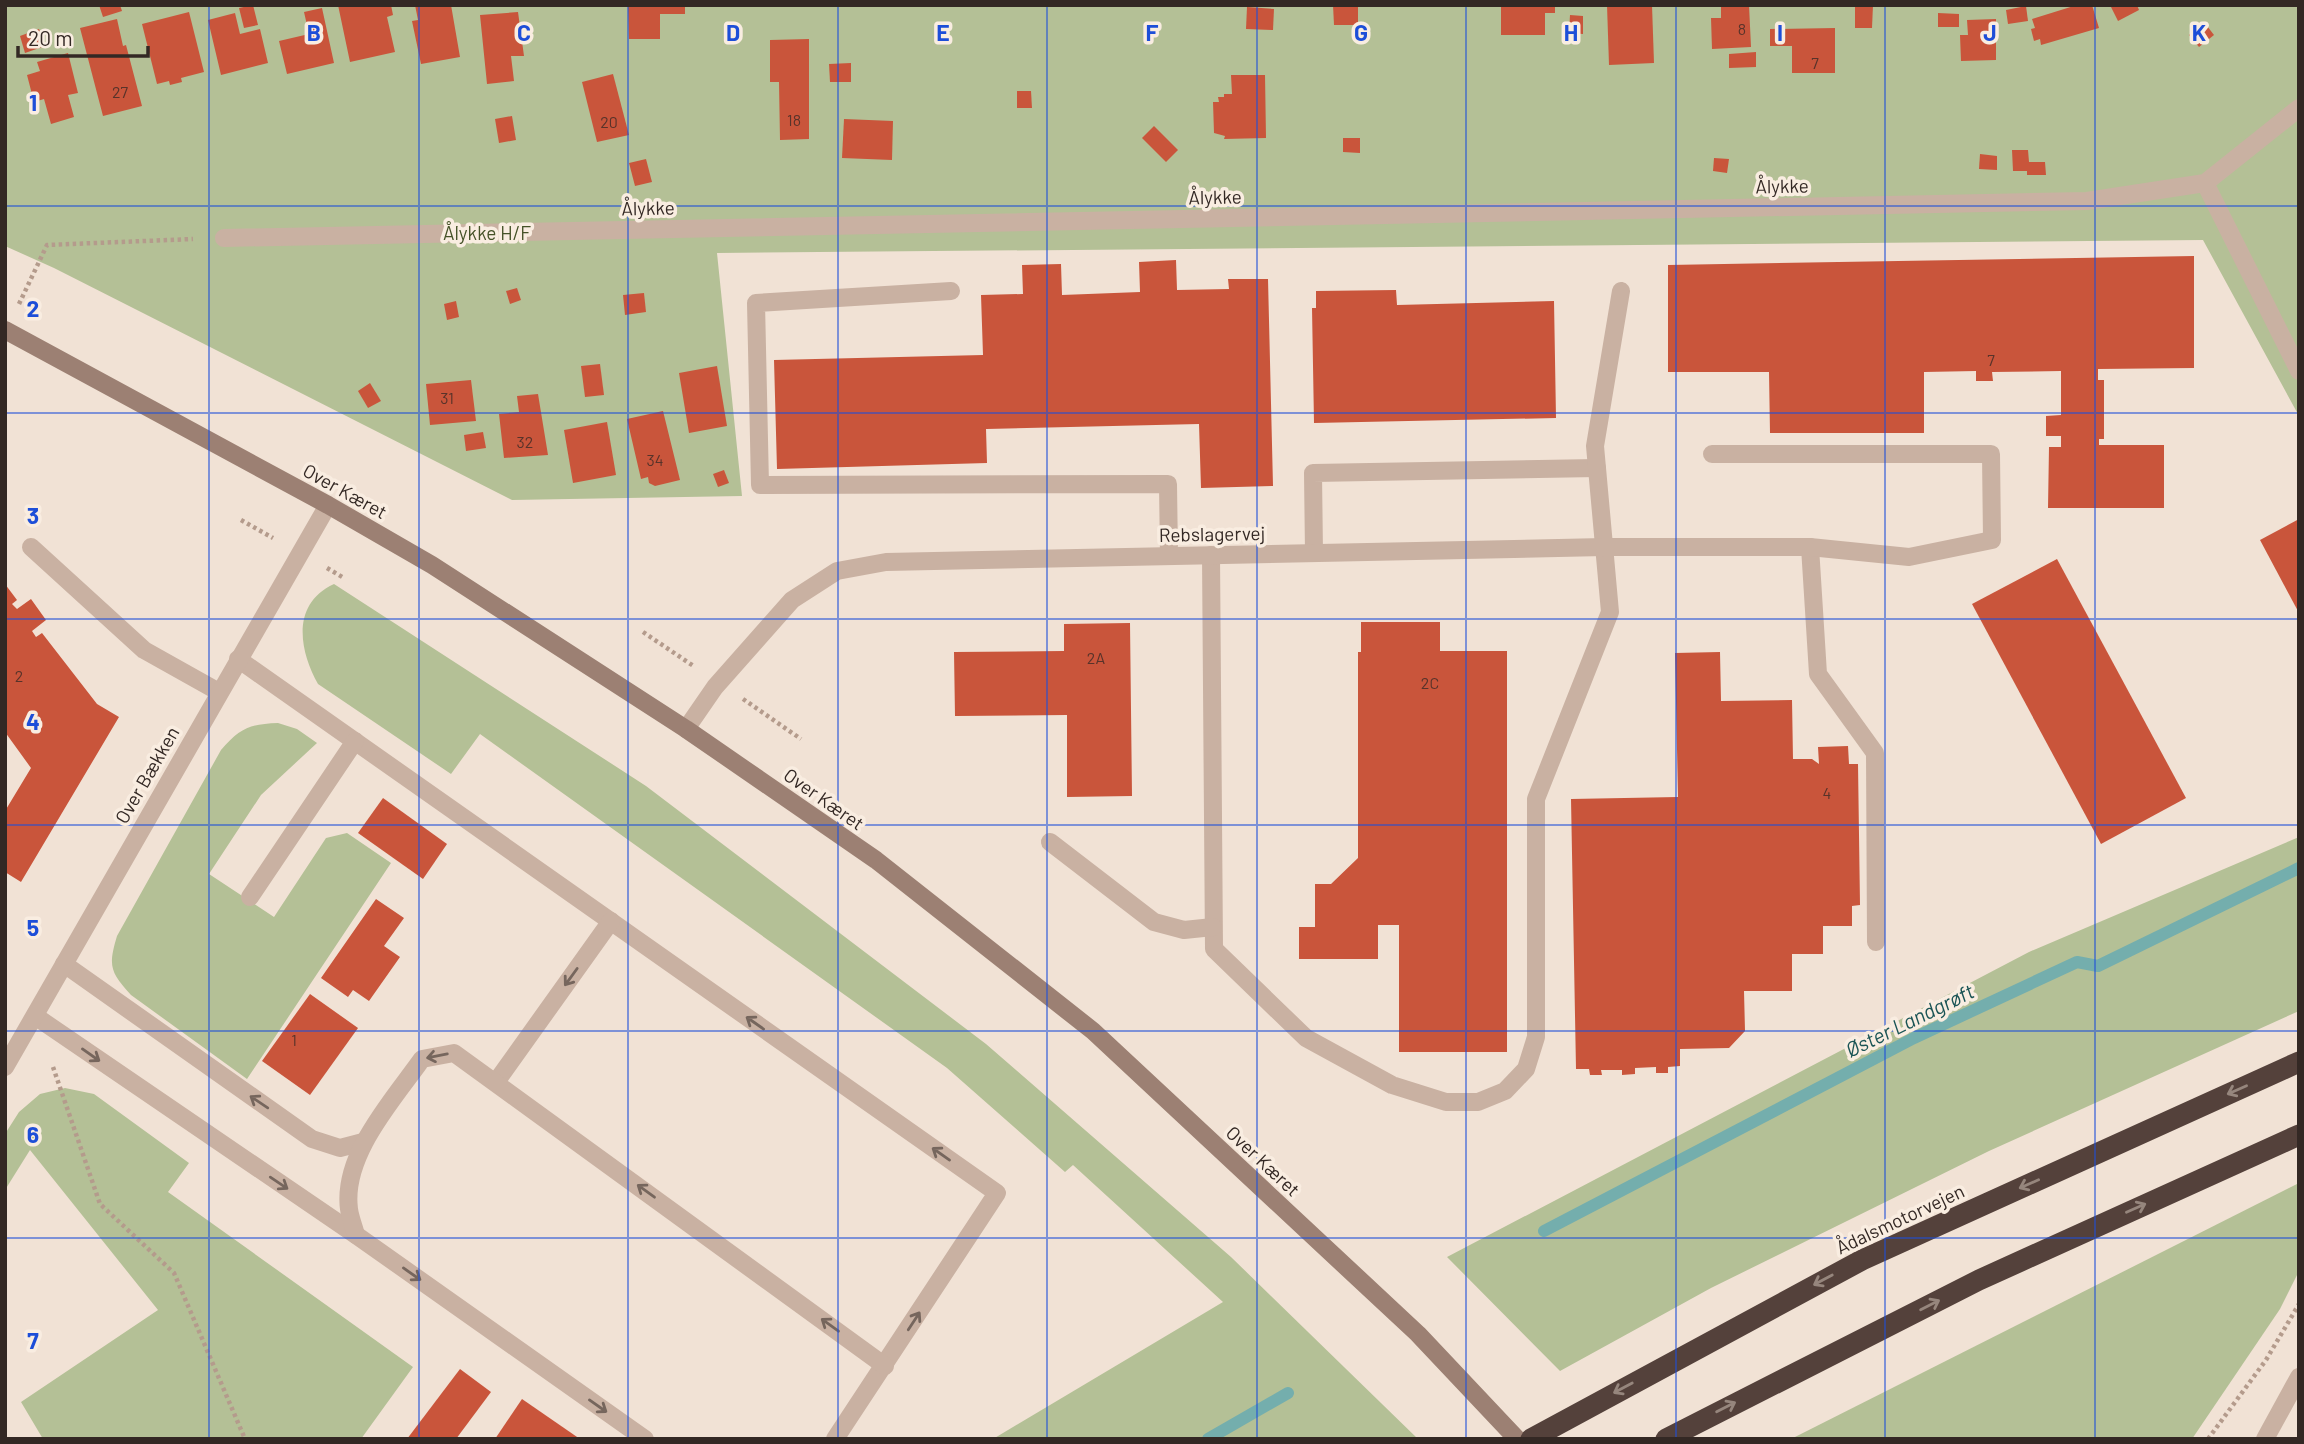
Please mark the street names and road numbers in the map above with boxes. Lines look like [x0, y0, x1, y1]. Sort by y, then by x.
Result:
street label: Ålykke [1755, 174, 1809, 197]
street label: Ålykke [1188, 185, 1242, 208]
street label: Ålykke [621, 196, 675, 219]
street label: Over Kæret [299, 458, 391, 523]
street label: Rebslagervej [1159, 521, 1265, 546]
street label: Over Bækken [110, 722, 184, 827]
street label: Over Kæret [780, 763, 869, 835]
street label: Over Kæret [1222, 1121, 1305, 1201]
street label: Ådalsmotorvejen [1832, 1179, 1968, 1258]

